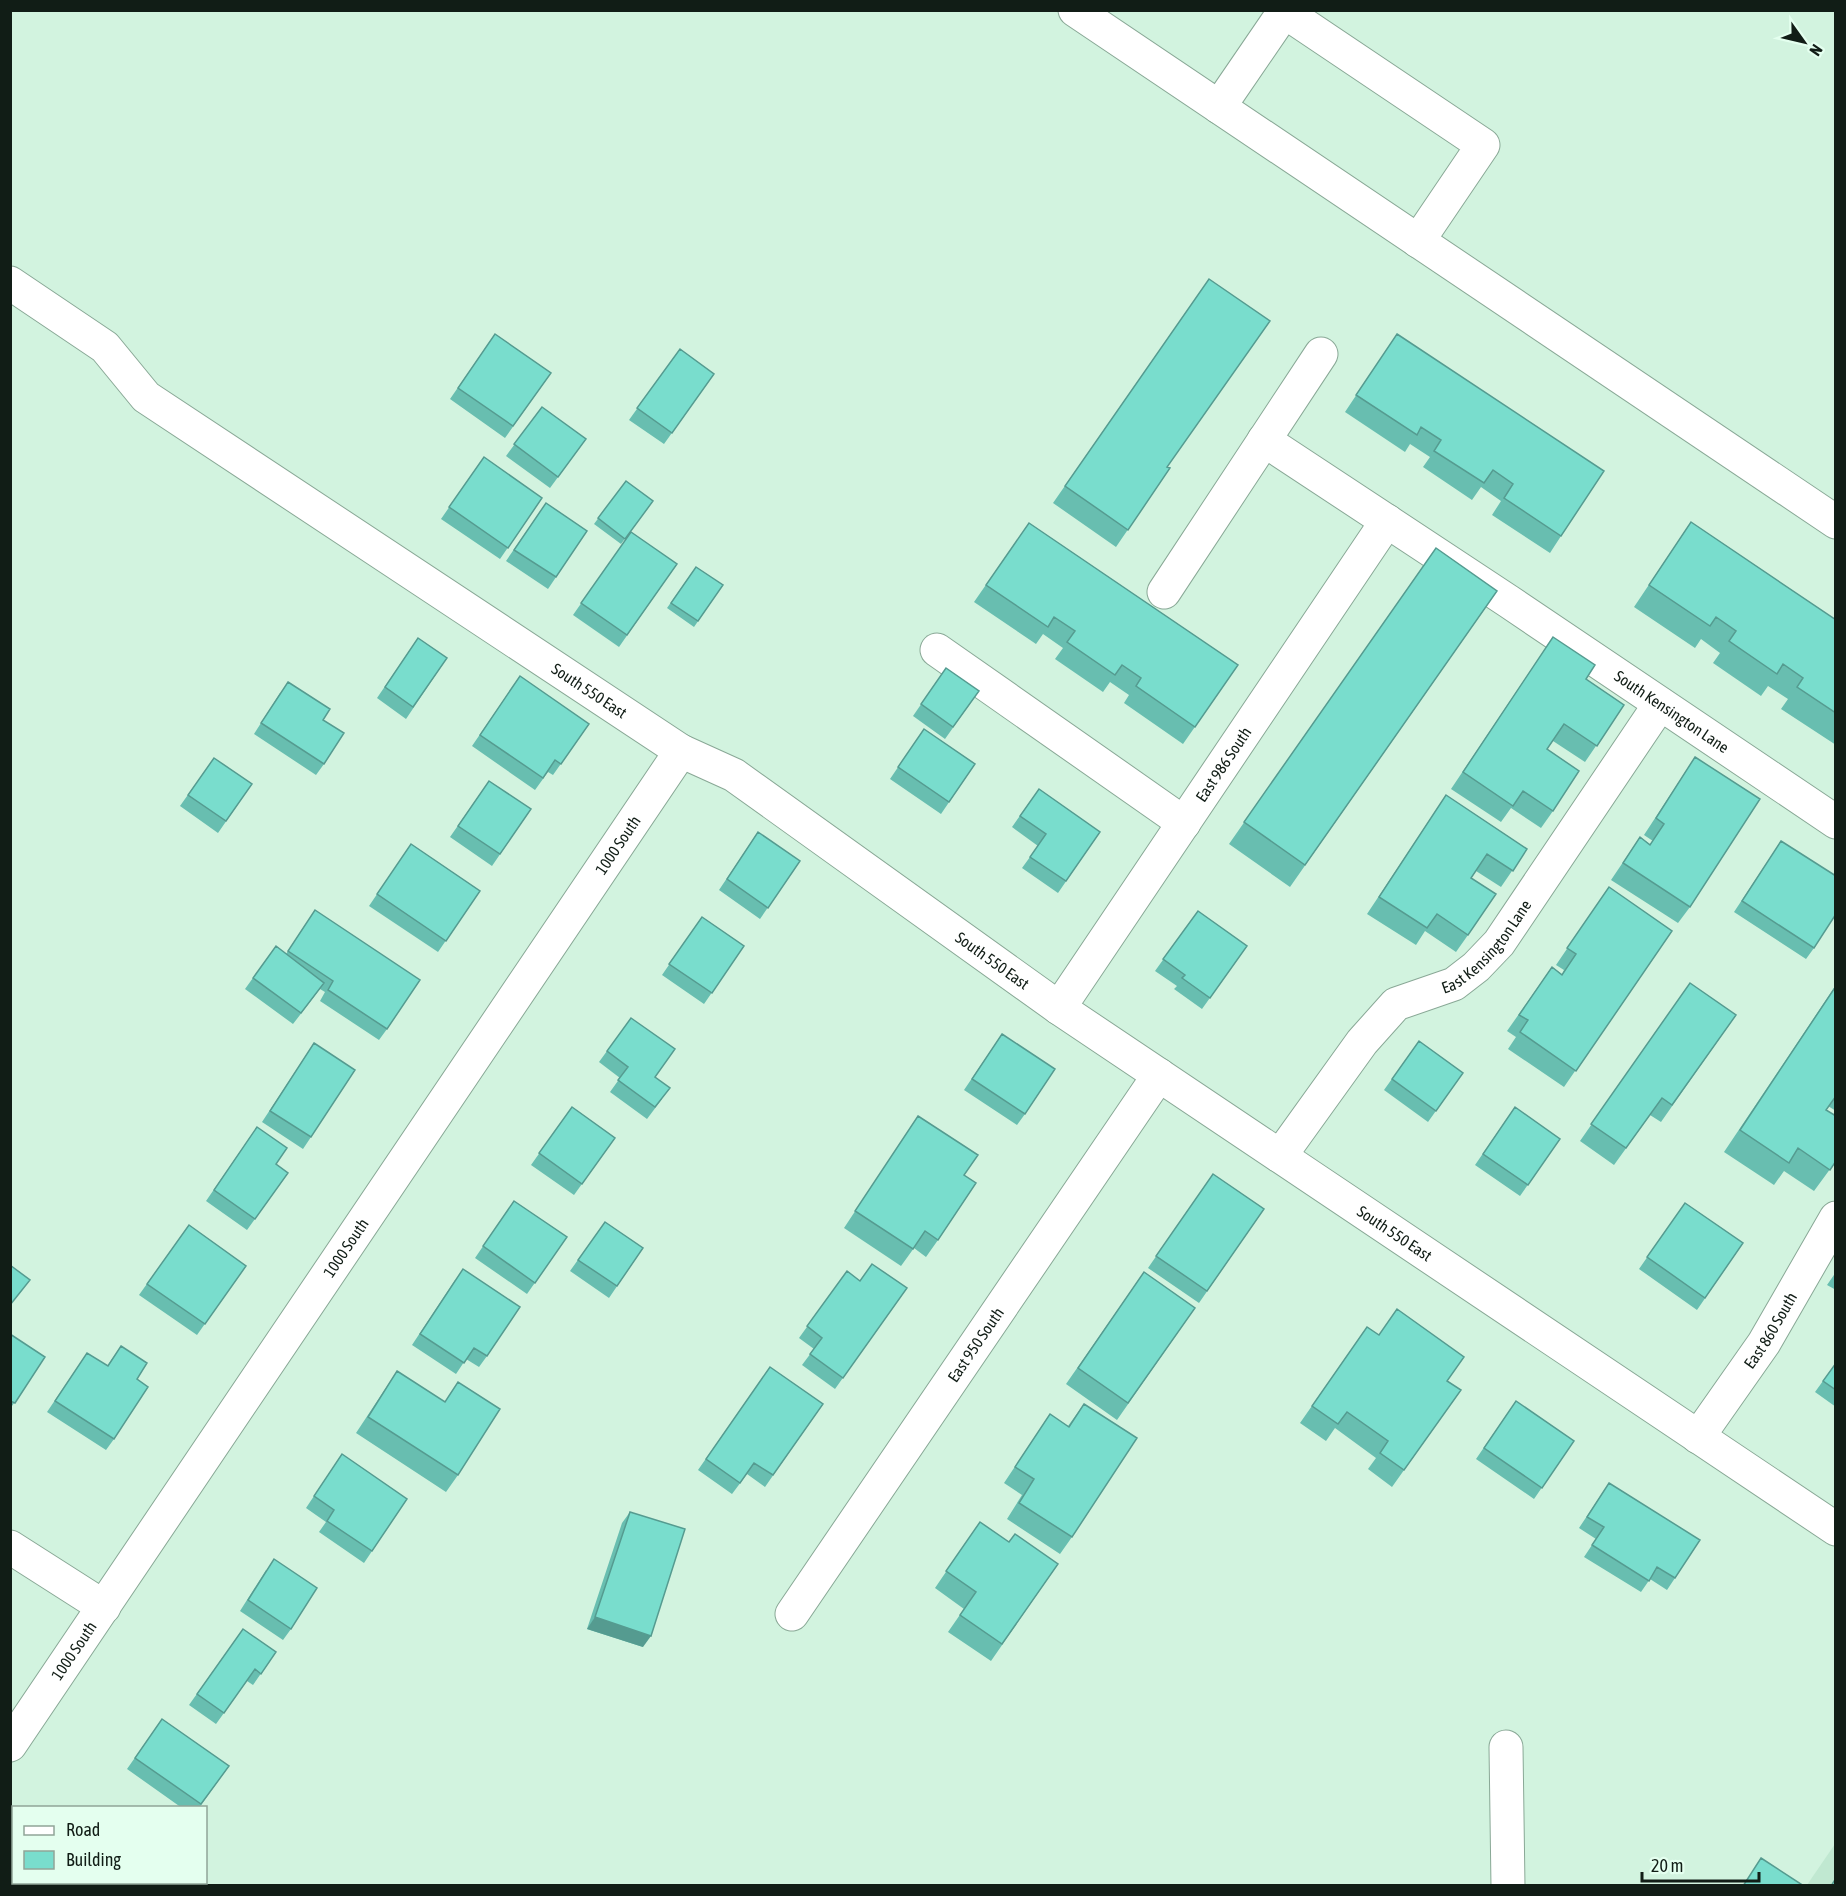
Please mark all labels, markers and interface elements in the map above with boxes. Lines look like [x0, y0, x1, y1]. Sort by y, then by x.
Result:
north arrow [1774, 12, 1834, 72]
text: N [1806, 41, 1827, 59]
street label: South 550 East [549, 659, 631, 722]
street label: South Kensington Lane [1611, 667, 1732, 756]
street label: East 986 South [1192, 723, 1255, 805]
street label: 1000 South [591, 812, 644, 878]
street label: East Kensington Lane [1439, 896, 1534, 997]
street label: South 550 East [952, 928, 1033, 993]
street label: South 550 East [1354, 1202, 1436, 1265]
street label: 1000 South [320, 1215, 372, 1280]
street label: East 860 South [1740, 1289, 1800, 1372]
street label: East 950 South [944, 1304, 1007, 1385]
street label: 1000 South [48, 1618, 100, 1683]
legend [12, 1806, 207, 1884]
text: Road [66, 1819, 100, 1840]
scale bar [1642, 1845, 1759, 1883]
text: Building [66, 1849, 121, 1870]
text: 20 m [1651, 1855, 1683, 1876]

